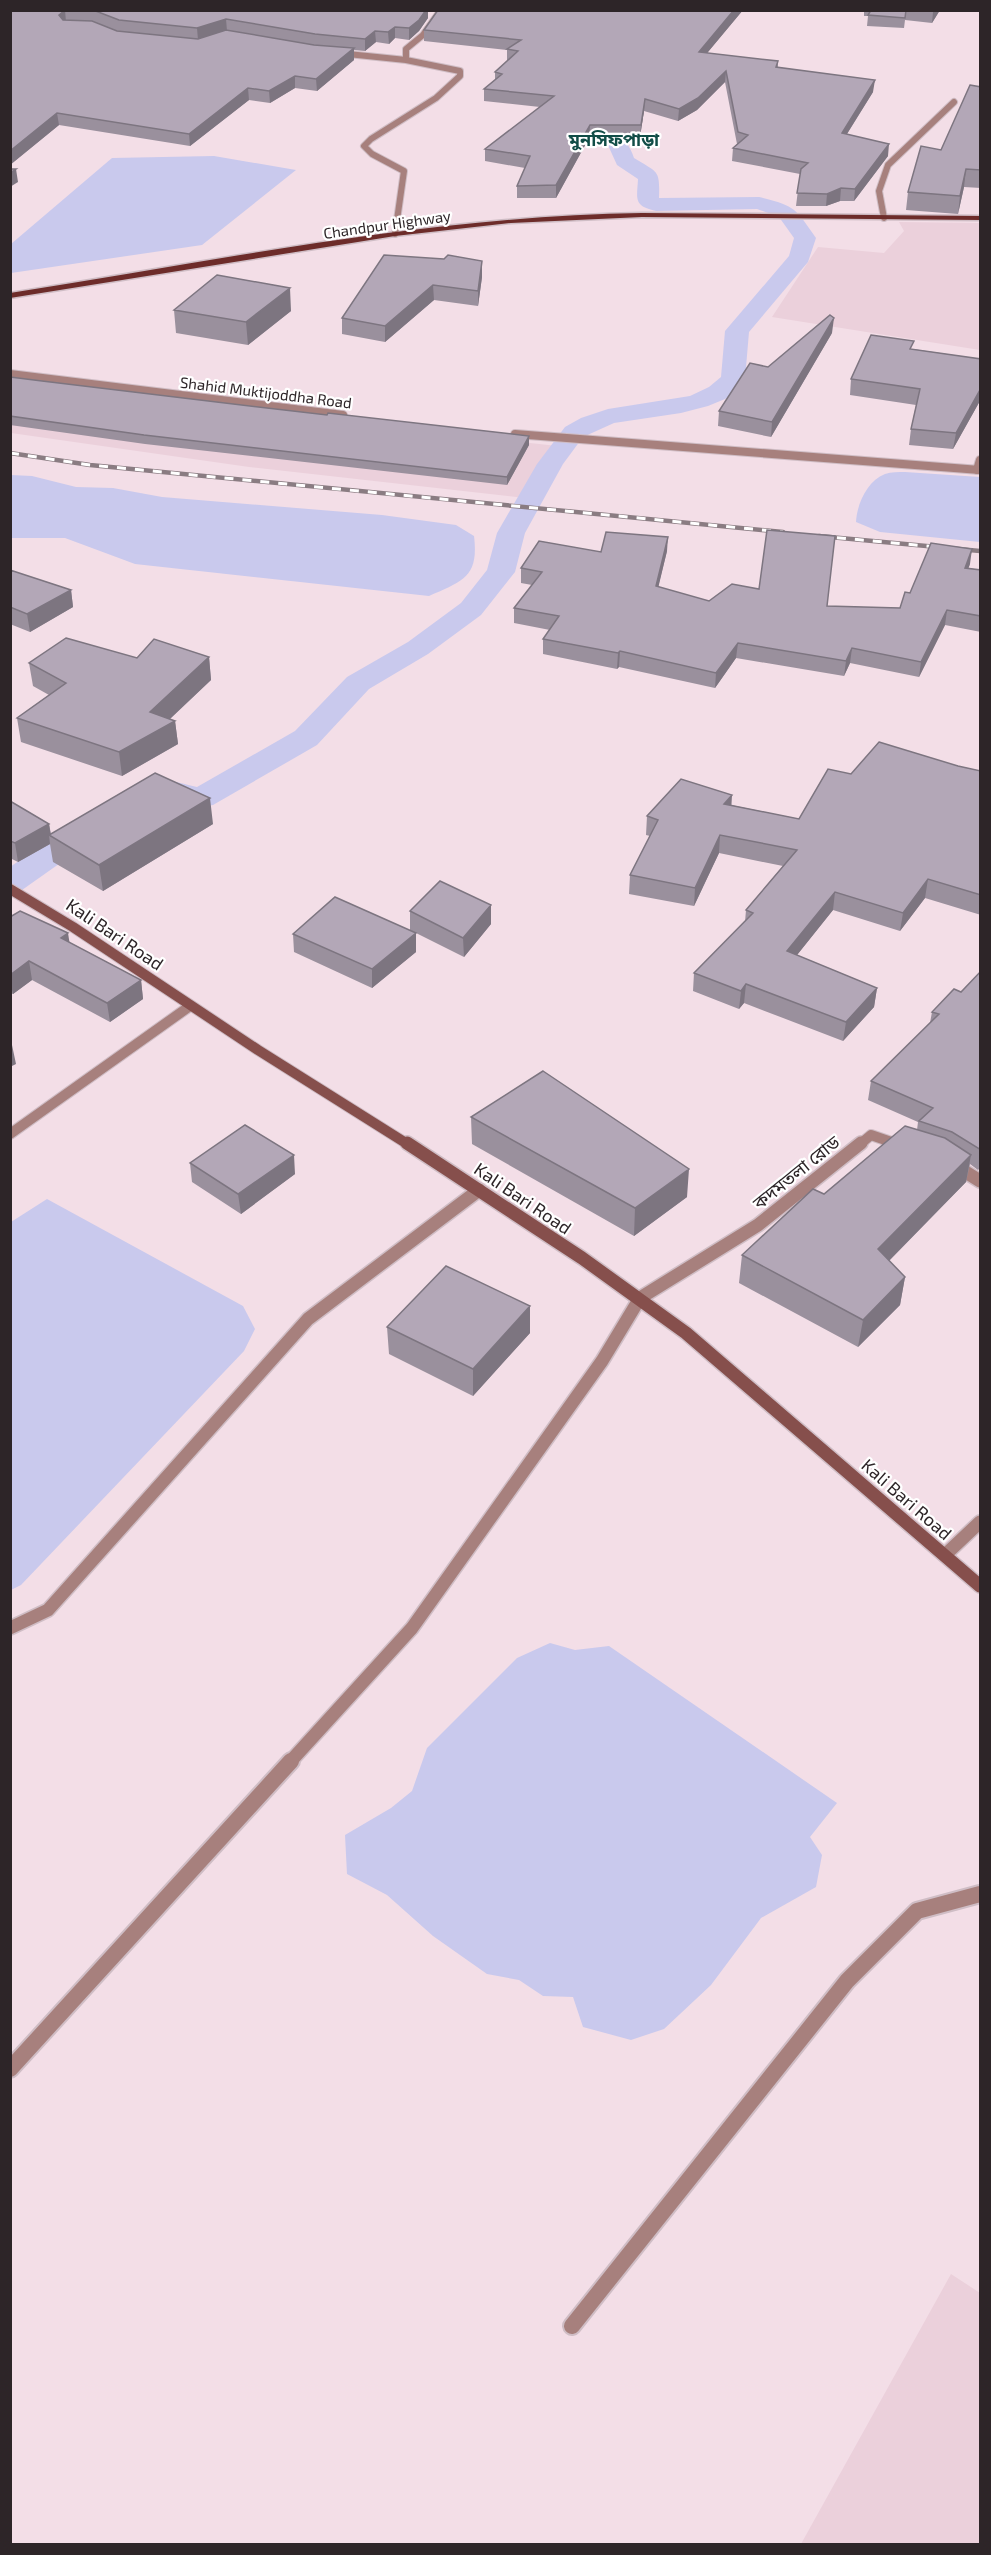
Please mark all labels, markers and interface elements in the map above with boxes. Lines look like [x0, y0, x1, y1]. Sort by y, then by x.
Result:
district label: মুনসিফপাড়া [568, 128, 660, 151]
street label: Chandpur Highway [322, 206, 452, 242]
street label: Shahid Muktijoddha Road [179, 373, 353, 412]
street label: Kali Bari Road [62, 893, 168, 975]
street label: কদমতলা রোড [747, 1130, 844, 1214]
street label: Kali Bari Road [470, 1157, 576, 1239]
street label: Kali Bari Road [857, 1454, 957, 1544]

